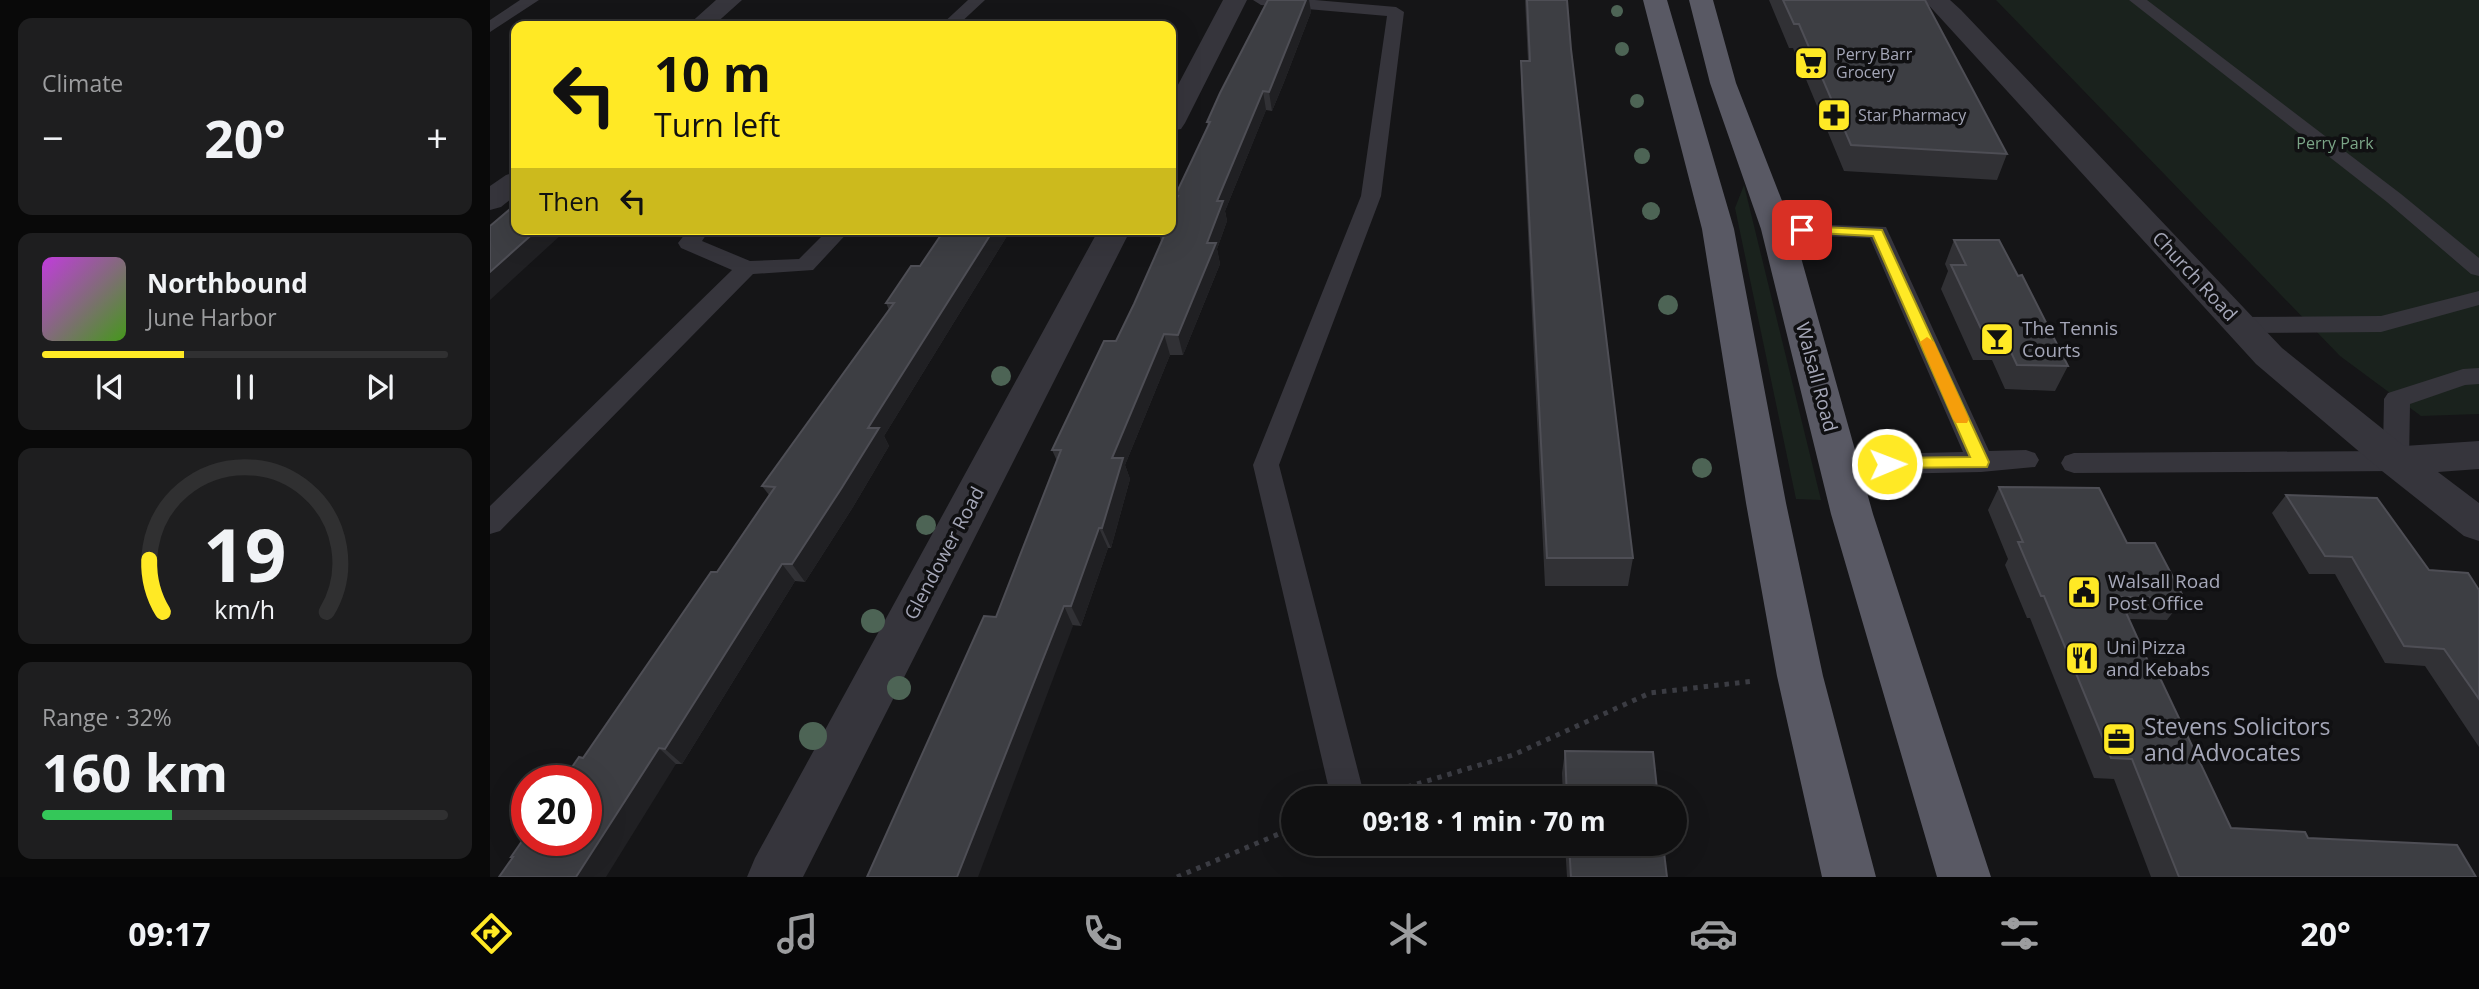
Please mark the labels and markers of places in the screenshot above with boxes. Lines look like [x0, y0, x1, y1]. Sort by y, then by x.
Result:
place label: Perry Barr Grocery [1836, 43, 1913, 83]
supermarket icon: Perry Barr Grocery [1792, 44, 1830, 82]
pharmacy icon: Star Pharmacy [1815, 96, 1853, 134]
place label: Star Pharmacy [1858, 104, 1967, 126]
pin [1772, 200, 1832, 260]
place label: The Tennis Courts [2022, 315, 2118, 363]
bar icon: The Tennis Courts [1978, 320, 2016, 358]
place label: Walsall Road Post Office [2108, 568, 2220, 616]
public building icon: Walsall Road Post Office [2065, 573, 2103, 611]
place label: Uni Pizza and Kebabs [2106, 634, 2210, 682]
restaurant icon: Uni Pizza and Kebabs [2063, 639, 2101, 677]
place label: Stevens Solicitors and Advocates [2144, 710, 2330, 768]
office icon: Stevens Solicitors and Advocates [2100, 720, 2138, 758]

